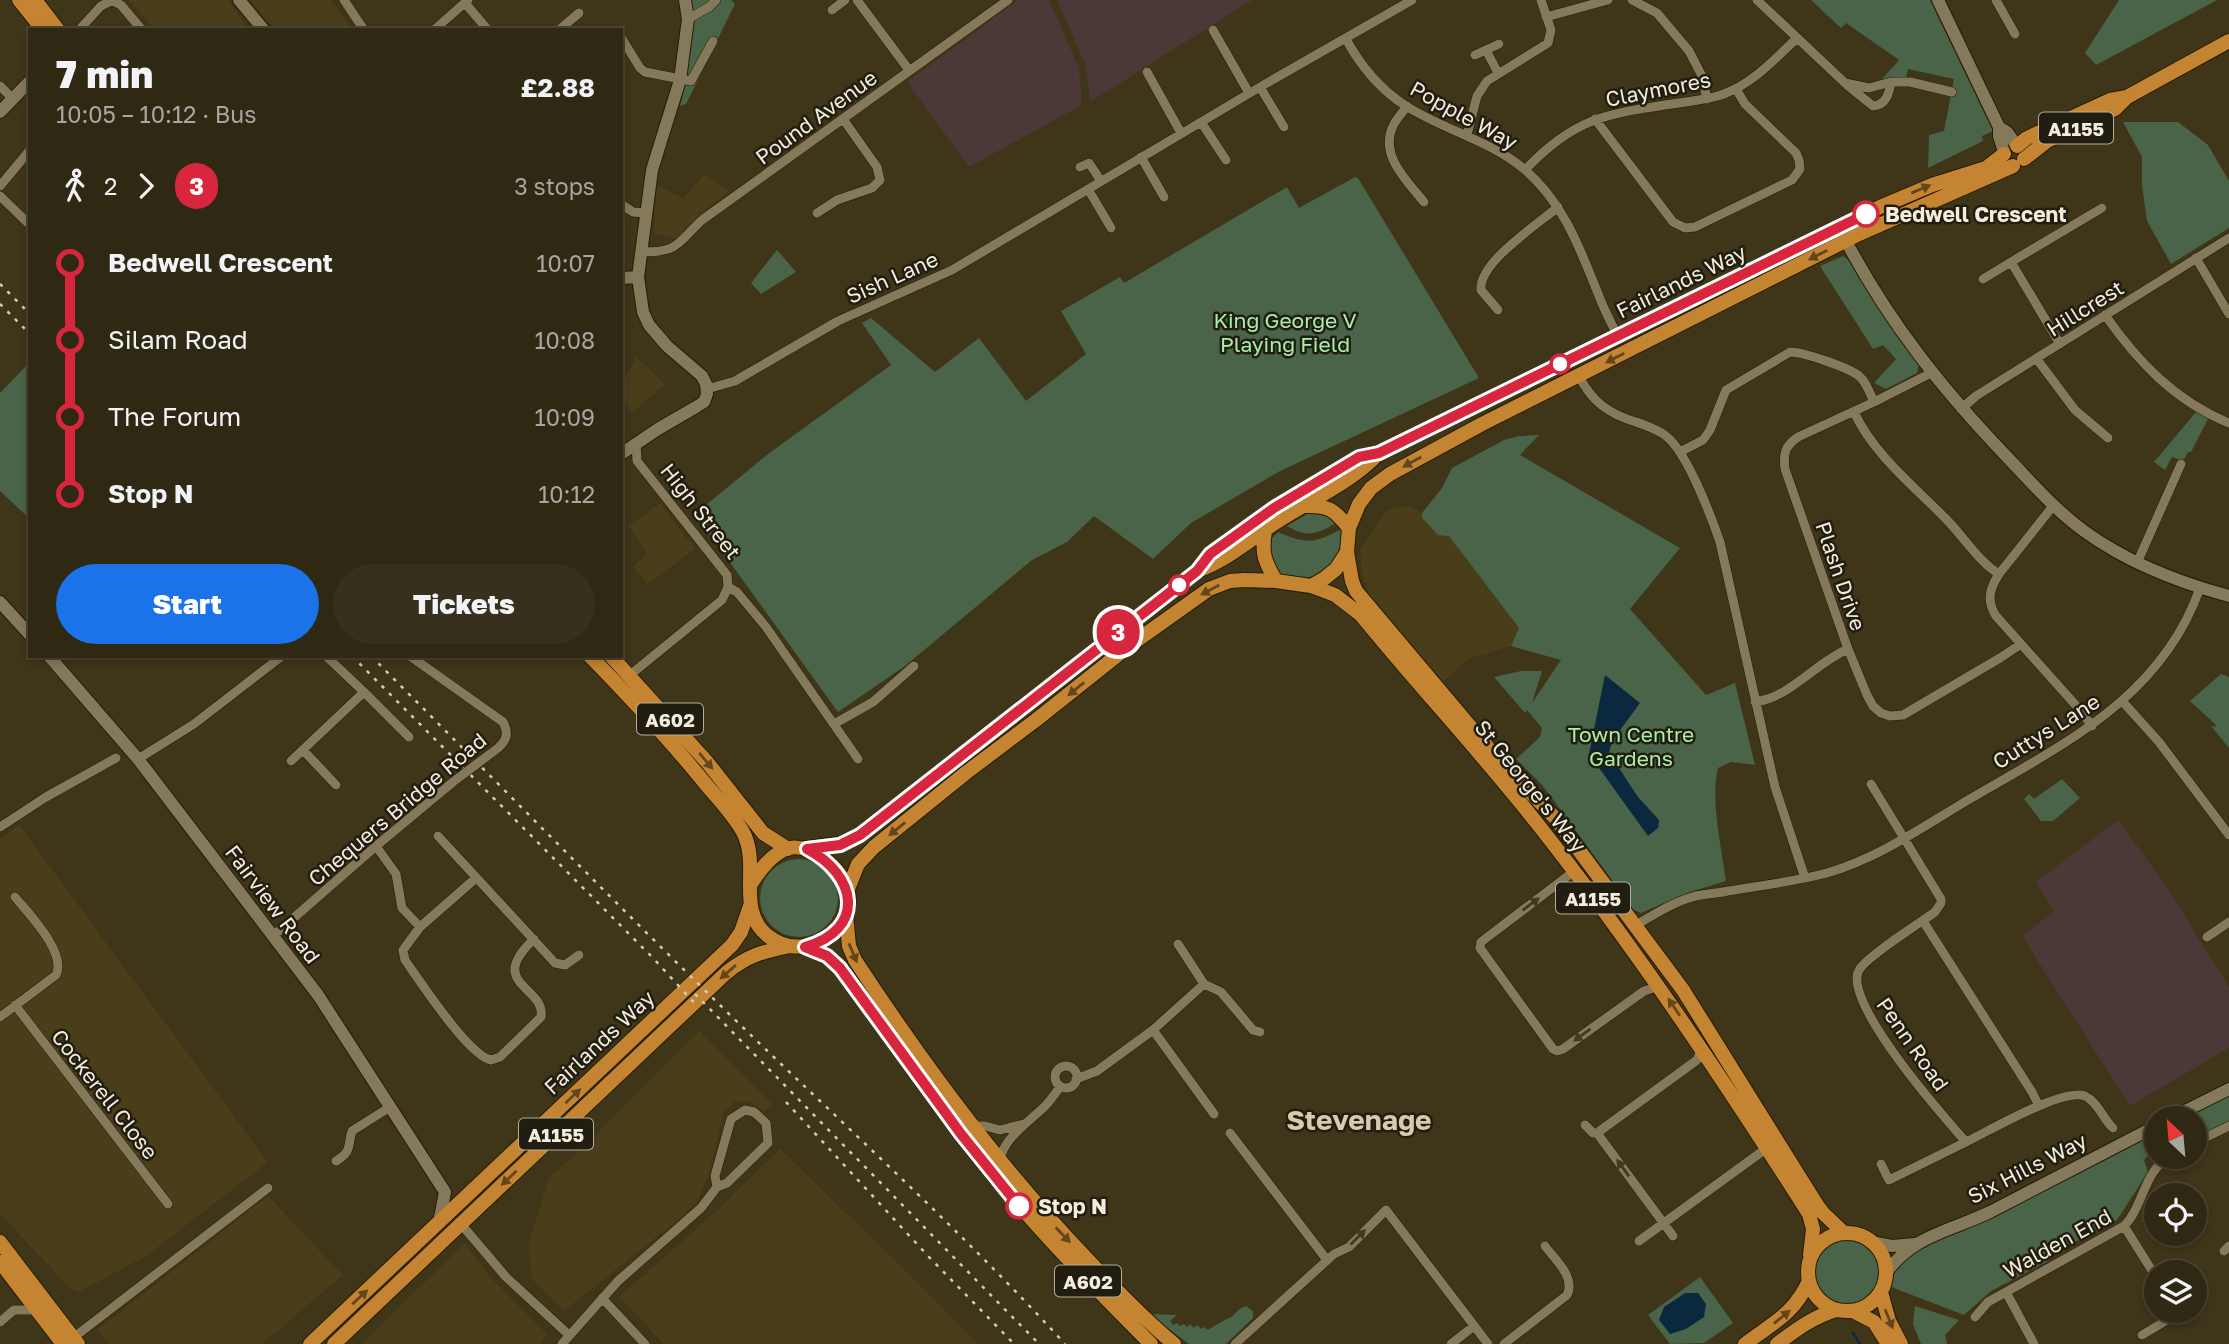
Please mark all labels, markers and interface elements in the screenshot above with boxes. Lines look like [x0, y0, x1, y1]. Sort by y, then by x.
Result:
text: 7 min [56, 51, 153, 96]
street label: Pound Avenue [750, 64, 882, 170]
street label: Claymores [1603, 66, 1713, 112]
text: £2.88 [520, 72, 595, 103]
street label: Popple Way [1406, 75, 1522, 155]
text: 10:05 – 10:12 · Bus [56, 100, 256, 128]
road number: A1155 [2039, 112, 2113, 144]
icon: walk [56, 167, 94, 205]
icon: forward [127, 167, 165, 205]
text: 3 [189, 171, 204, 200]
text: 2 [104, 172, 117, 200]
text: 3 stops [514, 172, 595, 200]
one-way arrow [1911, 184, 1932, 195]
marker: Bedwell Crescent [1853, 201, 1879, 227]
place label: Bedwell Crescent [1885, 201, 2067, 227]
street label: Fairlands Way [1612, 238, 1750, 324]
street label: Sish Lane [842, 245, 942, 309]
text: Bedwell Crescent [108, 247, 333, 278]
text: 10:07 [536, 249, 595, 277]
one-way arrow [1808, 250, 1828, 261]
street label: Hillcrest [2042, 274, 2128, 342]
park label: King George V Playing Field [1213, 307, 1357, 357]
text: Silam Road [108, 324, 248, 355]
text: 10:08 [534, 326, 595, 354]
one-way arrow [1605, 353, 1625, 364]
unlabelled marker [1550, 354, 1570, 374]
text: The Forum [108, 401, 241, 432]
text: 10:09 [535, 403, 595, 431]
one-way arrow [1403, 456, 1422, 468]
street label: High Street [655, 458, 747, 564]
text: Stop N [108, 478, 193, 509]
text: 10:12 [538, 480, 595, 508]
street label: Plash Drive [1810, 518, 1872, 634]
button: Start [56, 564, 319, 644]
button: Tickets [333, 564, 595, 644]
unlabelled marker [1169, 575, 1189, 595]
one-way arrow [1200, 584, 1220, 596]
line badge: 3 [1095, 609, 1141, 655]
text: 3 [1111, 617, 1125, 646]
one-way arrow [1067, 681, 1084, 696]
street label: Cuttys Lane [1988, 688, 2104, 774]
road number: A602 [637, 704, 703, 734]
street label: St George's Way [1470, 715, 1592, 858]
park label: Town Centre Gardens [1568, 721, 1694, 771]
street label: Chequers Bridge Road [303, 727, 491, 891]
one-way arrow [699, 752, 714, 770]
one-way arrow [888, 821, 906, 836]
street label: Fairview Road [220, 840, 326, 968]
road number: A1155 [1556, 882, 1630, 914]
one-way arrow [1521, 897, 1540, 911]
one-way arrow [848, 943, 859, 964]
one-way arrow [719, 964, 737, 980]
street label: Fairlands Way [539, 984, 660, 1100]
street label: Penn Road [1871, 992, 1955, 1096]
one-way arrow [1667, 998, 1681, 1016]
street label: Cockerell Close [46, 1024, 164, 1164]
one-way arrow [1573, 1028, 1591, 1042]
one-way arrow [564, 1088, 581, 1104]
district label: Stevenage [1286, 1103, 1432, 1136]
north arrow [2144, 1106, 2207, 1169]
map controls [2144, 1106, 2207, 1323]
road number: A1155 [519, 1118, 593, 1150]
street label: Six Hills Way [1963, 1127, 2091, 1209]
one-way arrow [1617, 1159, 1631, 1177]
one-way arrow [501, 1170, 518, 1186]
button: locate [2144, 1183, 2207, 1246]
marker: Stop N [1006, 1193, 1032, 1219]
place label: Stop N [1038, 1193, 1107, 1219]
street label: Walden End [1998, 1203, 2116, 1283]
one-way arrow [1055, 1226, 1071, 1243]
one-way arrow [1350, 1229, 1366, 1246]
button: layers [2144, 1260, 2207, 1323]
road number: A602 [1055, 1266, 1121, 1296]
one-way arrow [351, 1290, 368, 1306]
one-way arrow [1884, 1308, 1895, 1329]
one-way arrow [1772, 1309, 1790, 1324]

